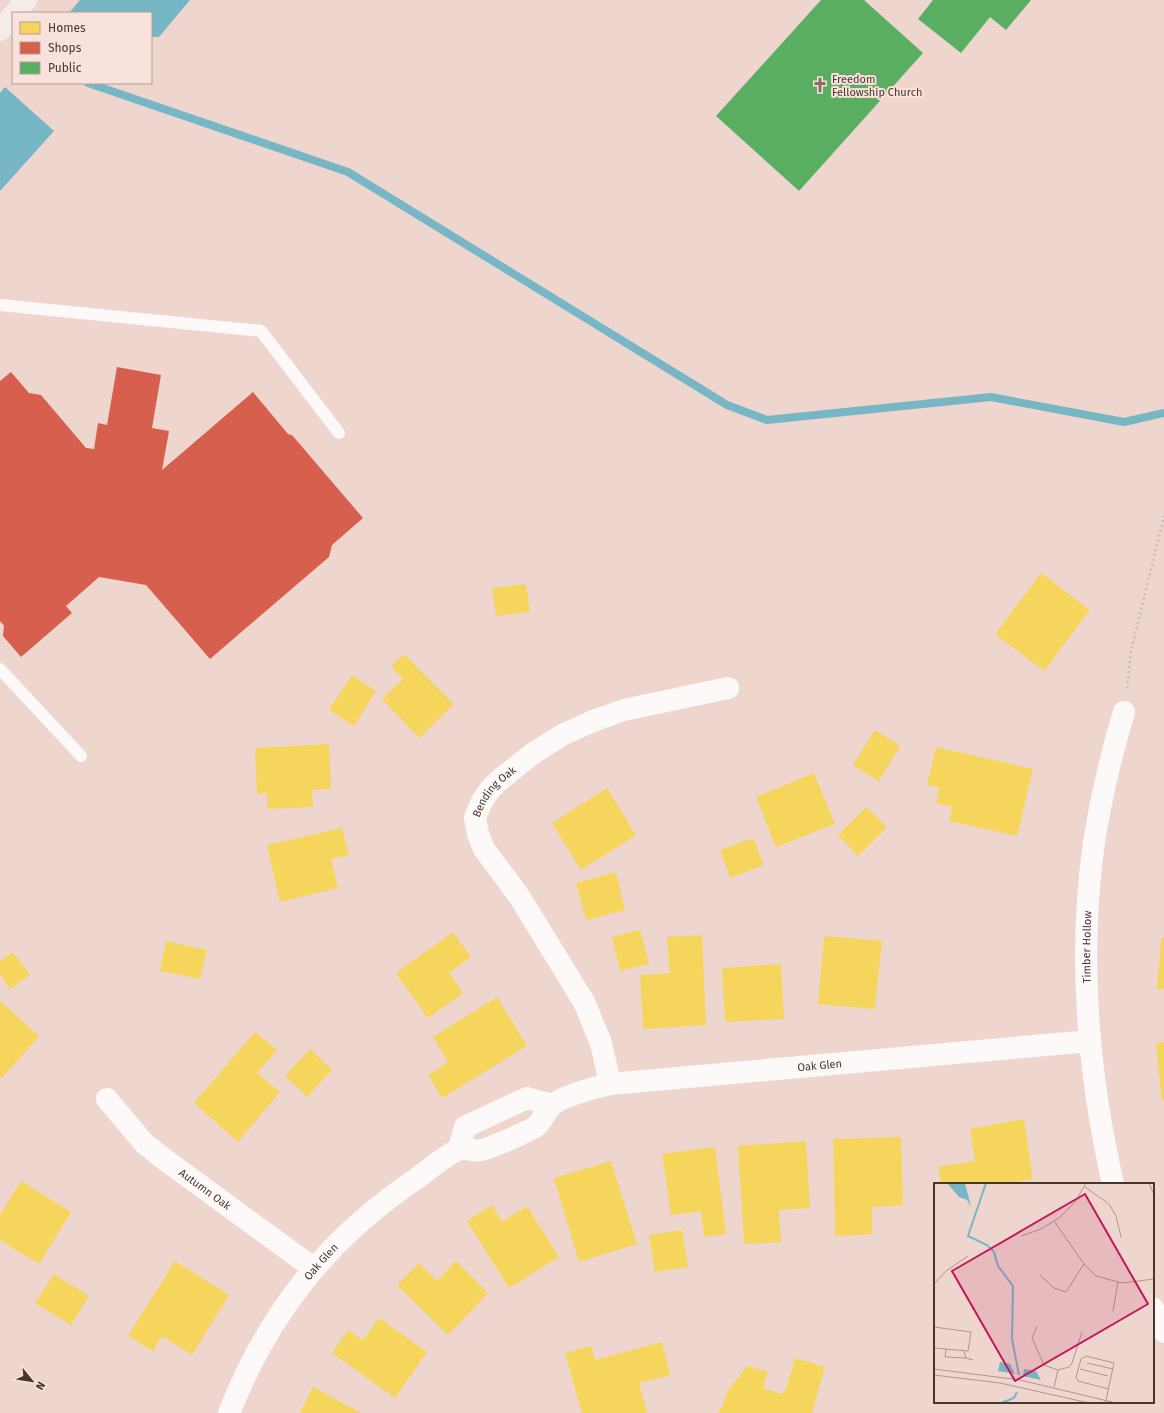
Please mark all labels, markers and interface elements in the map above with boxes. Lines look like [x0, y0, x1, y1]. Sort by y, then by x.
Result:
legend [12, 12, 152, 84]
text: Homes [48, 21, 86, 35]
text: Shops [48, 41, 82, 55]
text: Public [48, 61, 82, 75]
place label: Freedom Fellowship Church [832, 73, 922, 99]
church icon: Freedom Fellowship Church [811, 76, 829, 94]
street label: Bending Oak [470, 763, 519, 819]
street label: Timber Hollow [1080, 910, 1094, 983]
street label: Oak Glen [797, 1057, 842, 1074]
street label: Autumn Oak [177, 1166, 234, 1213]
inset map [934, 1183, 1154, 1403]
street label: Oak Glen [301, 1241, 340, 1283]
north arrow [12, 1361, 52, 1401]
text: N [33, 1379, 48, 1392]

